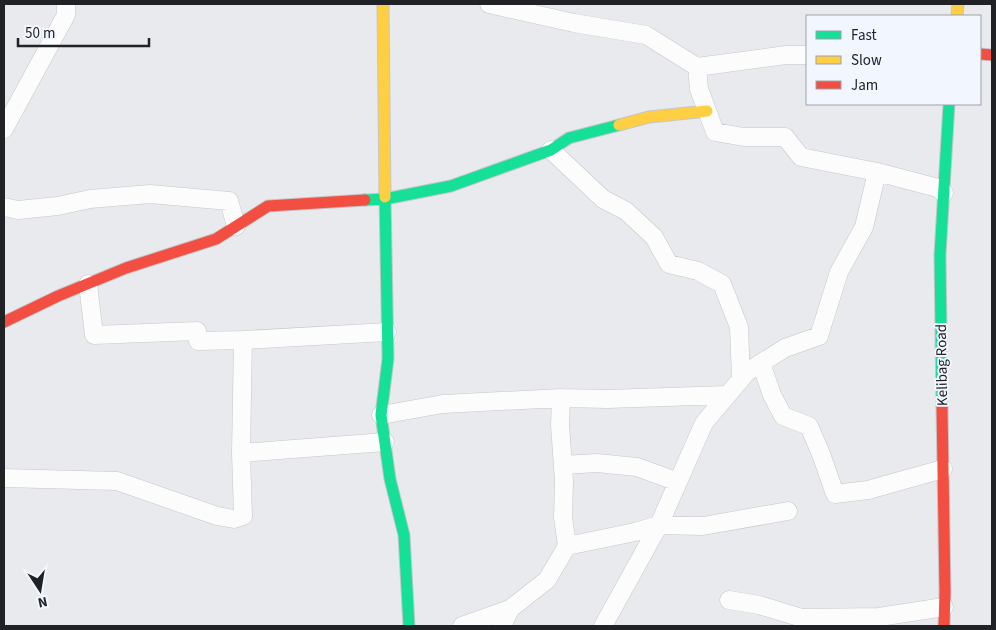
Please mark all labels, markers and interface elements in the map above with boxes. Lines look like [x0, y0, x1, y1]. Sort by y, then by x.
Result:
scale bar [18, 15, 149, 47]
legend [806, 15, 981, 105]
text: 50 m [25, 23, 55, 44]
text: Fast [851, 25, 877, 46]
text: Slow [851, 50, 882, 71]
text: Jam [851, 75, 878, 96]
street label: Kelibag Road [931, 324, 953, 406]
north arrow [15, 565, 65, 615]
text: N [36, 591, 49, 612]

